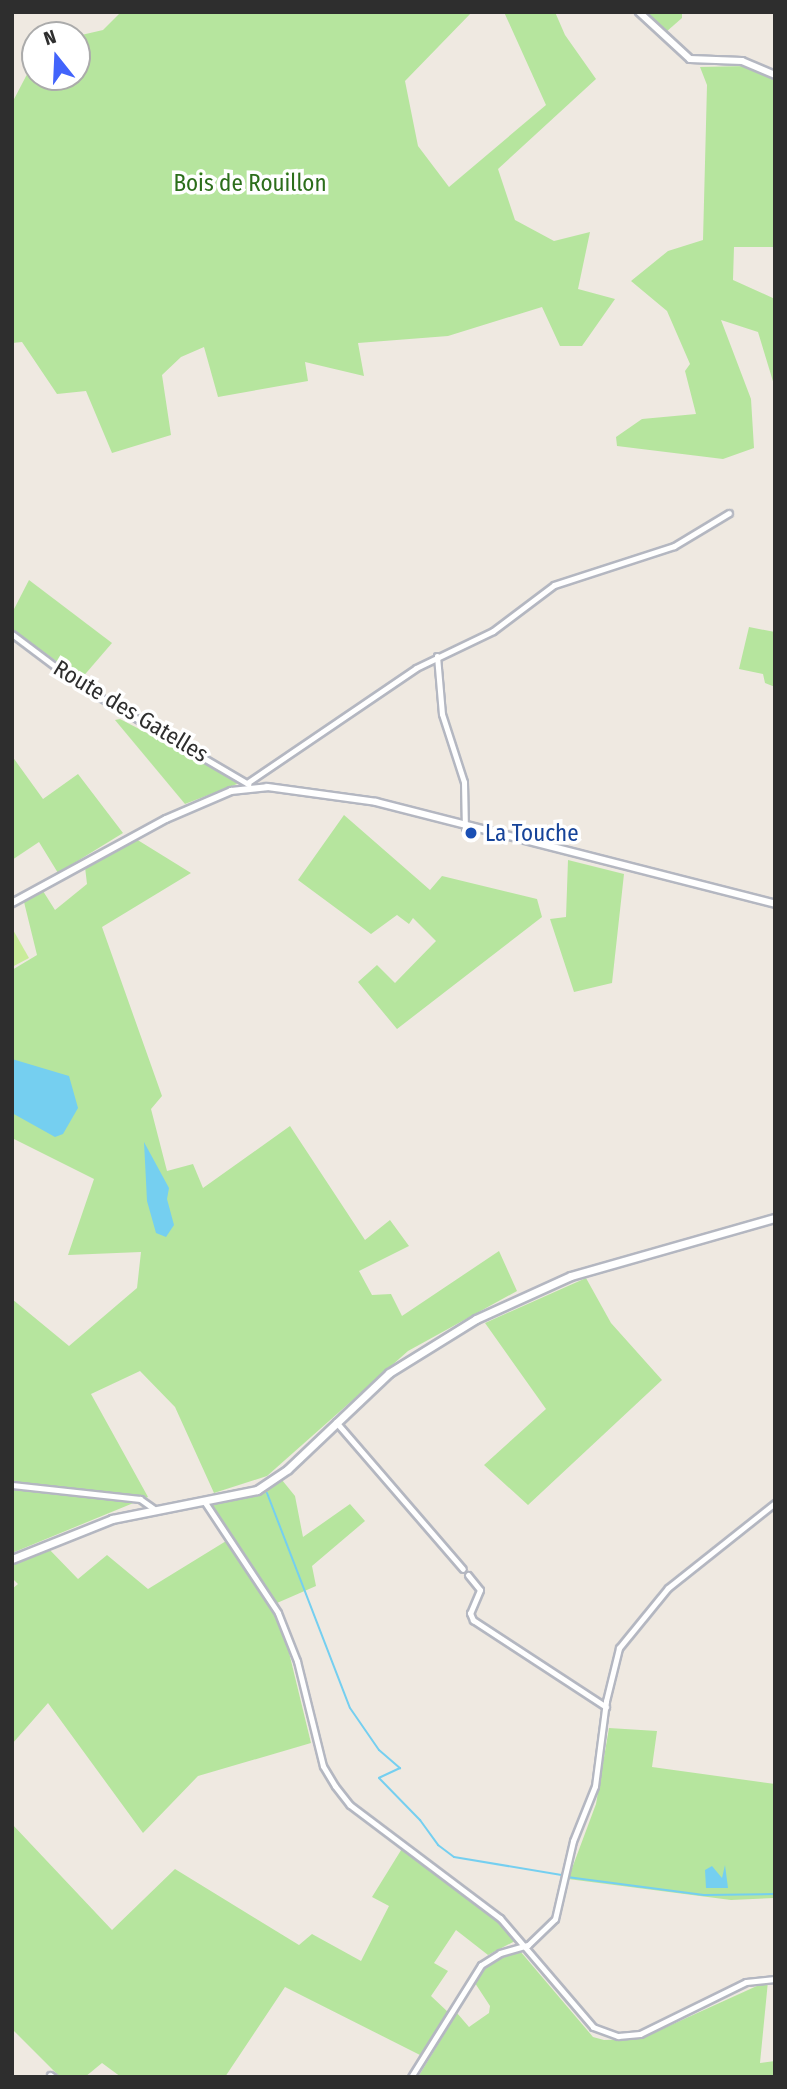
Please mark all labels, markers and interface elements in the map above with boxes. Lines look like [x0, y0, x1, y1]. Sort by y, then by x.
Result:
north arrow [21, 21, 91, 91]
text: N [41, 25, 59, 50]
park label: Bois de Rouillon [173, 169, 327, 197]
street label: Route des Gatelles [49, 654, 213, 768]
place label: La Touche [485, 819, 579, 847]
marker: La Touche [463, 825, 479, 841]

